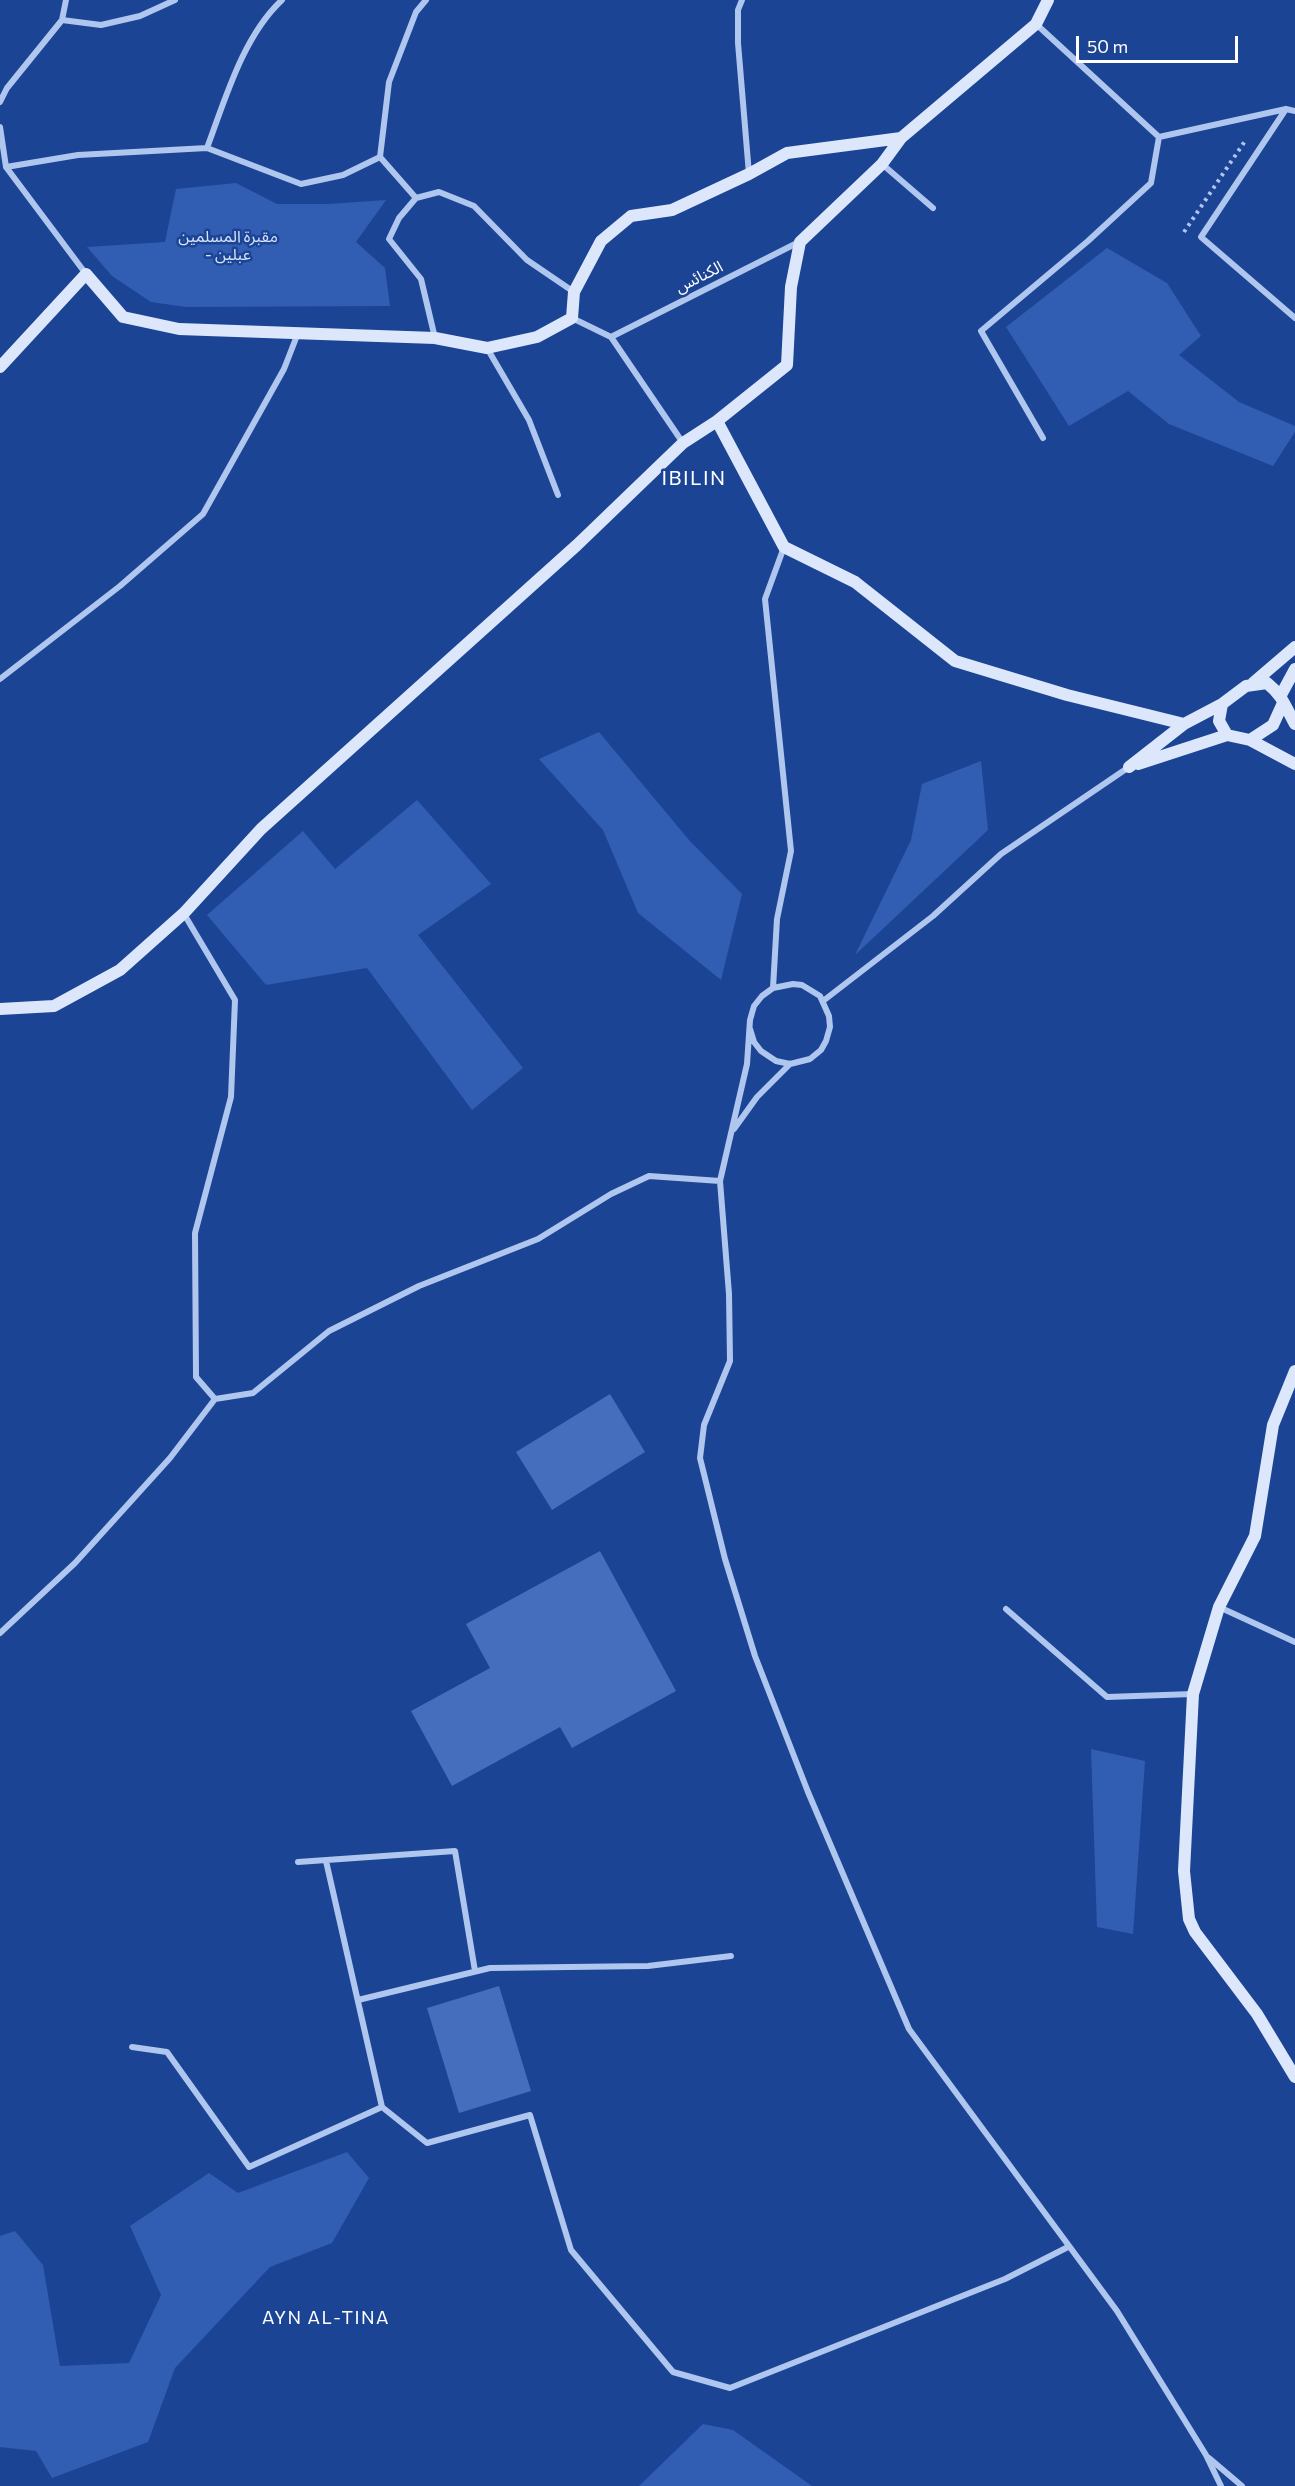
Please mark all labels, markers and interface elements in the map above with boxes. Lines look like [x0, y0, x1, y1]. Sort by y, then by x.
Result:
scale bar [1079, 24, 1241, 62]
text: 50 m [1087, 35, 1128, 57]
park label: مقبرة المسلمين - عبلين [178, 227, 278, 265]
street label: الكنائس [672, 257, 726, 297]
district label: IBILIN [661, 466, 727, 490]
district label: AYN AL-TINA [262, 2307, 390, 2329]

